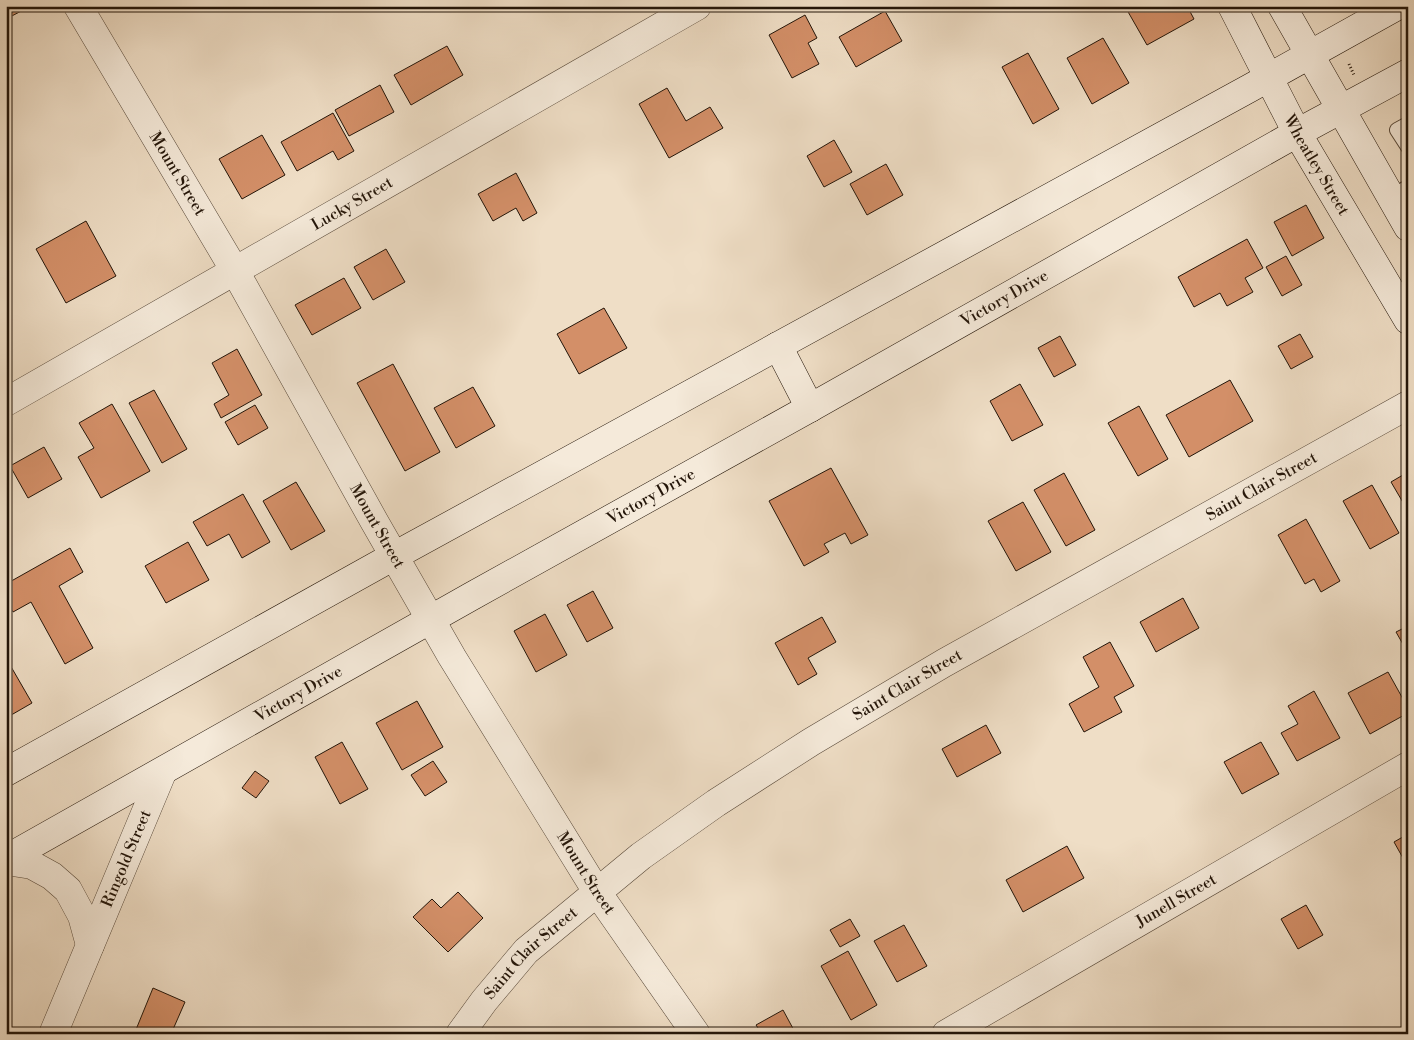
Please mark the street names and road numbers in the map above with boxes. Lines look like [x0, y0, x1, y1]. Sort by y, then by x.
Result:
street label: Wheatley Street [1279, 110, 1354, 219]
street label: Mount Street [145, 128, 210, 220]
street label: Lucky Street [308, 172, 397, 235]
street label: Victory Drive [956, 266, 1052, 332]
street label: Saint Clair Street [1202, 447, 1321, 525]
street label: Victory Drive [603, 464, 699, 529]
street label: Mount Street [345, 480, 409, 572]
street label: Saint Clair Street [849, 645, 966, 725]
street label: Victory Drive [250, 661, 346, 727]
street label: Ringold Street [97, 807, 156, 910]
street label: Mount Street [552, 828, 620, 919]
street label: Junell Street [1131, 869, 1220, 932]
street label: Saint Clair Street [480, 902, 582, 1003]

